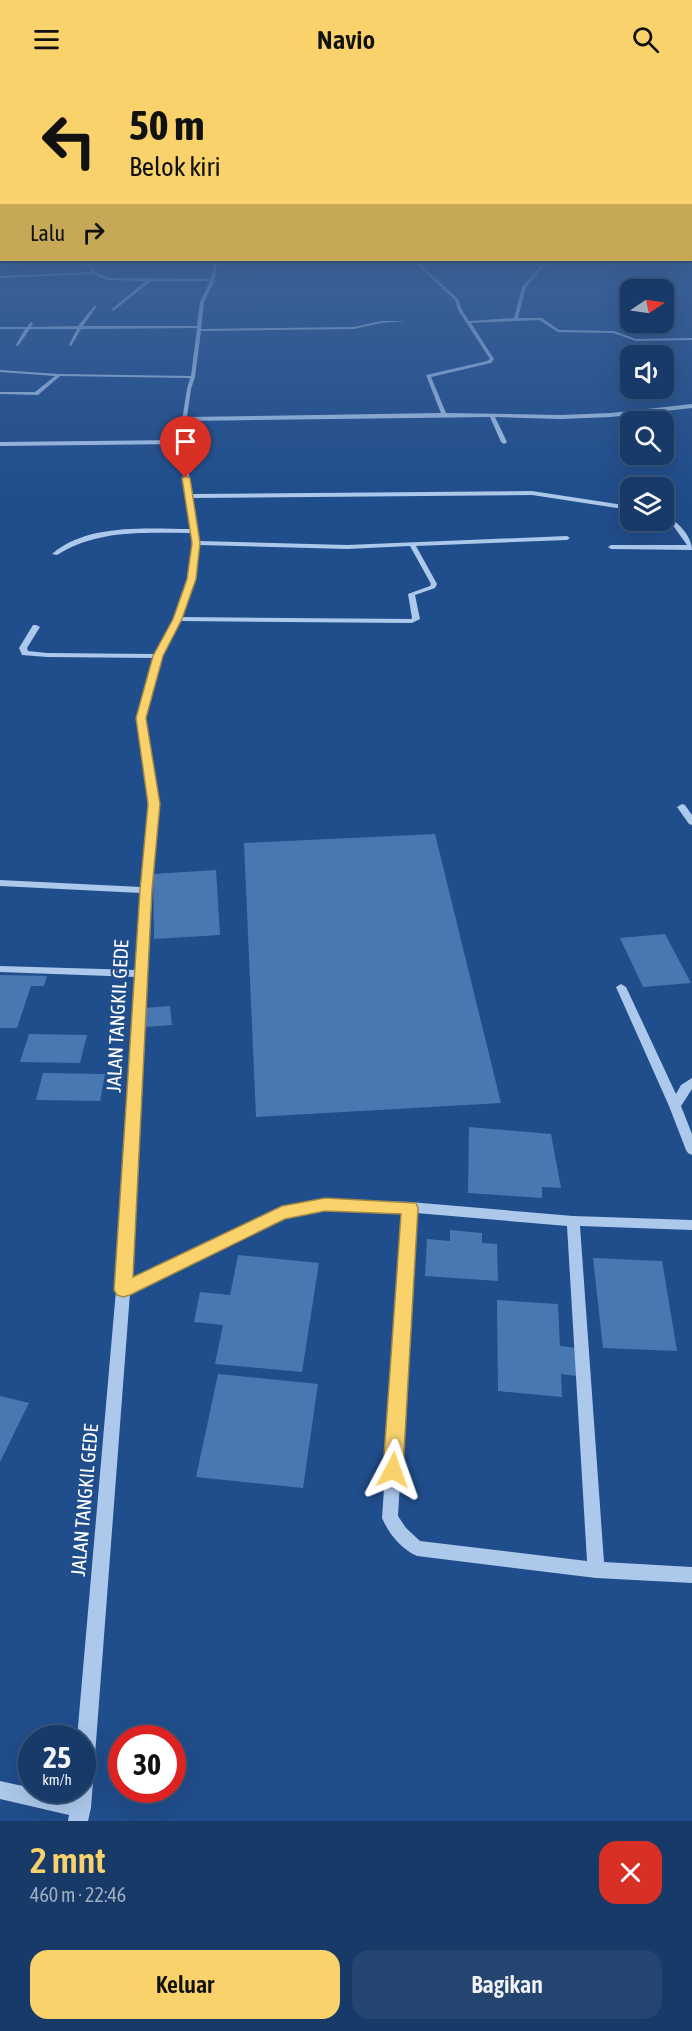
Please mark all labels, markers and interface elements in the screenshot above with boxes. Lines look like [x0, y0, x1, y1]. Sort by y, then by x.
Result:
icon: menu [30, 23, 63, 56]
icon: search [629, 23, 662, 56]
text: Navio [317, 24, 375, 55]
text: 50 m [129, 101, 204, 149]
icon: left [30, 102, 108, 180]
text: Belok kiri [129, 151, 221, 182]
icon: right [77, 216, 110, 249]
text: Lalu [30, 220, 65, 246]
north arrow [620, 279, 674, 333]
map controls [620, 279, 674, 531]
button: sound [620, 345, 674, 399]
button: search [620, 411, 674, 465]
pin [160, 416, 211, 478]
icon: arrive [169, 425, 202, 458]
button: layers [620, 477, 674, 531]
street label: JALAN TANGKIL GEDE [102, 939, 133, 1093]
street label: JALAN TANGKIL GEDE [66, 1422, 102, 1577]
position arrow [361, 1438, 425, 1502]
speed limit sign: 30 [108, 1725, 186, 1803]
text: 25 [43, 1740, 71, 1774]
text: km/h [42, 1771, 72, 1788]
text: 2 mnt [30, 1839, 106, 1881]
button: close [599, 1841, 662, 1904]
text: 460 m · 22:46 [30, 1883, 126, 1906]
button: Keluar [30, 1950, 340, 2019]
button: Bagikan [352, 1950, 662, 2019]

